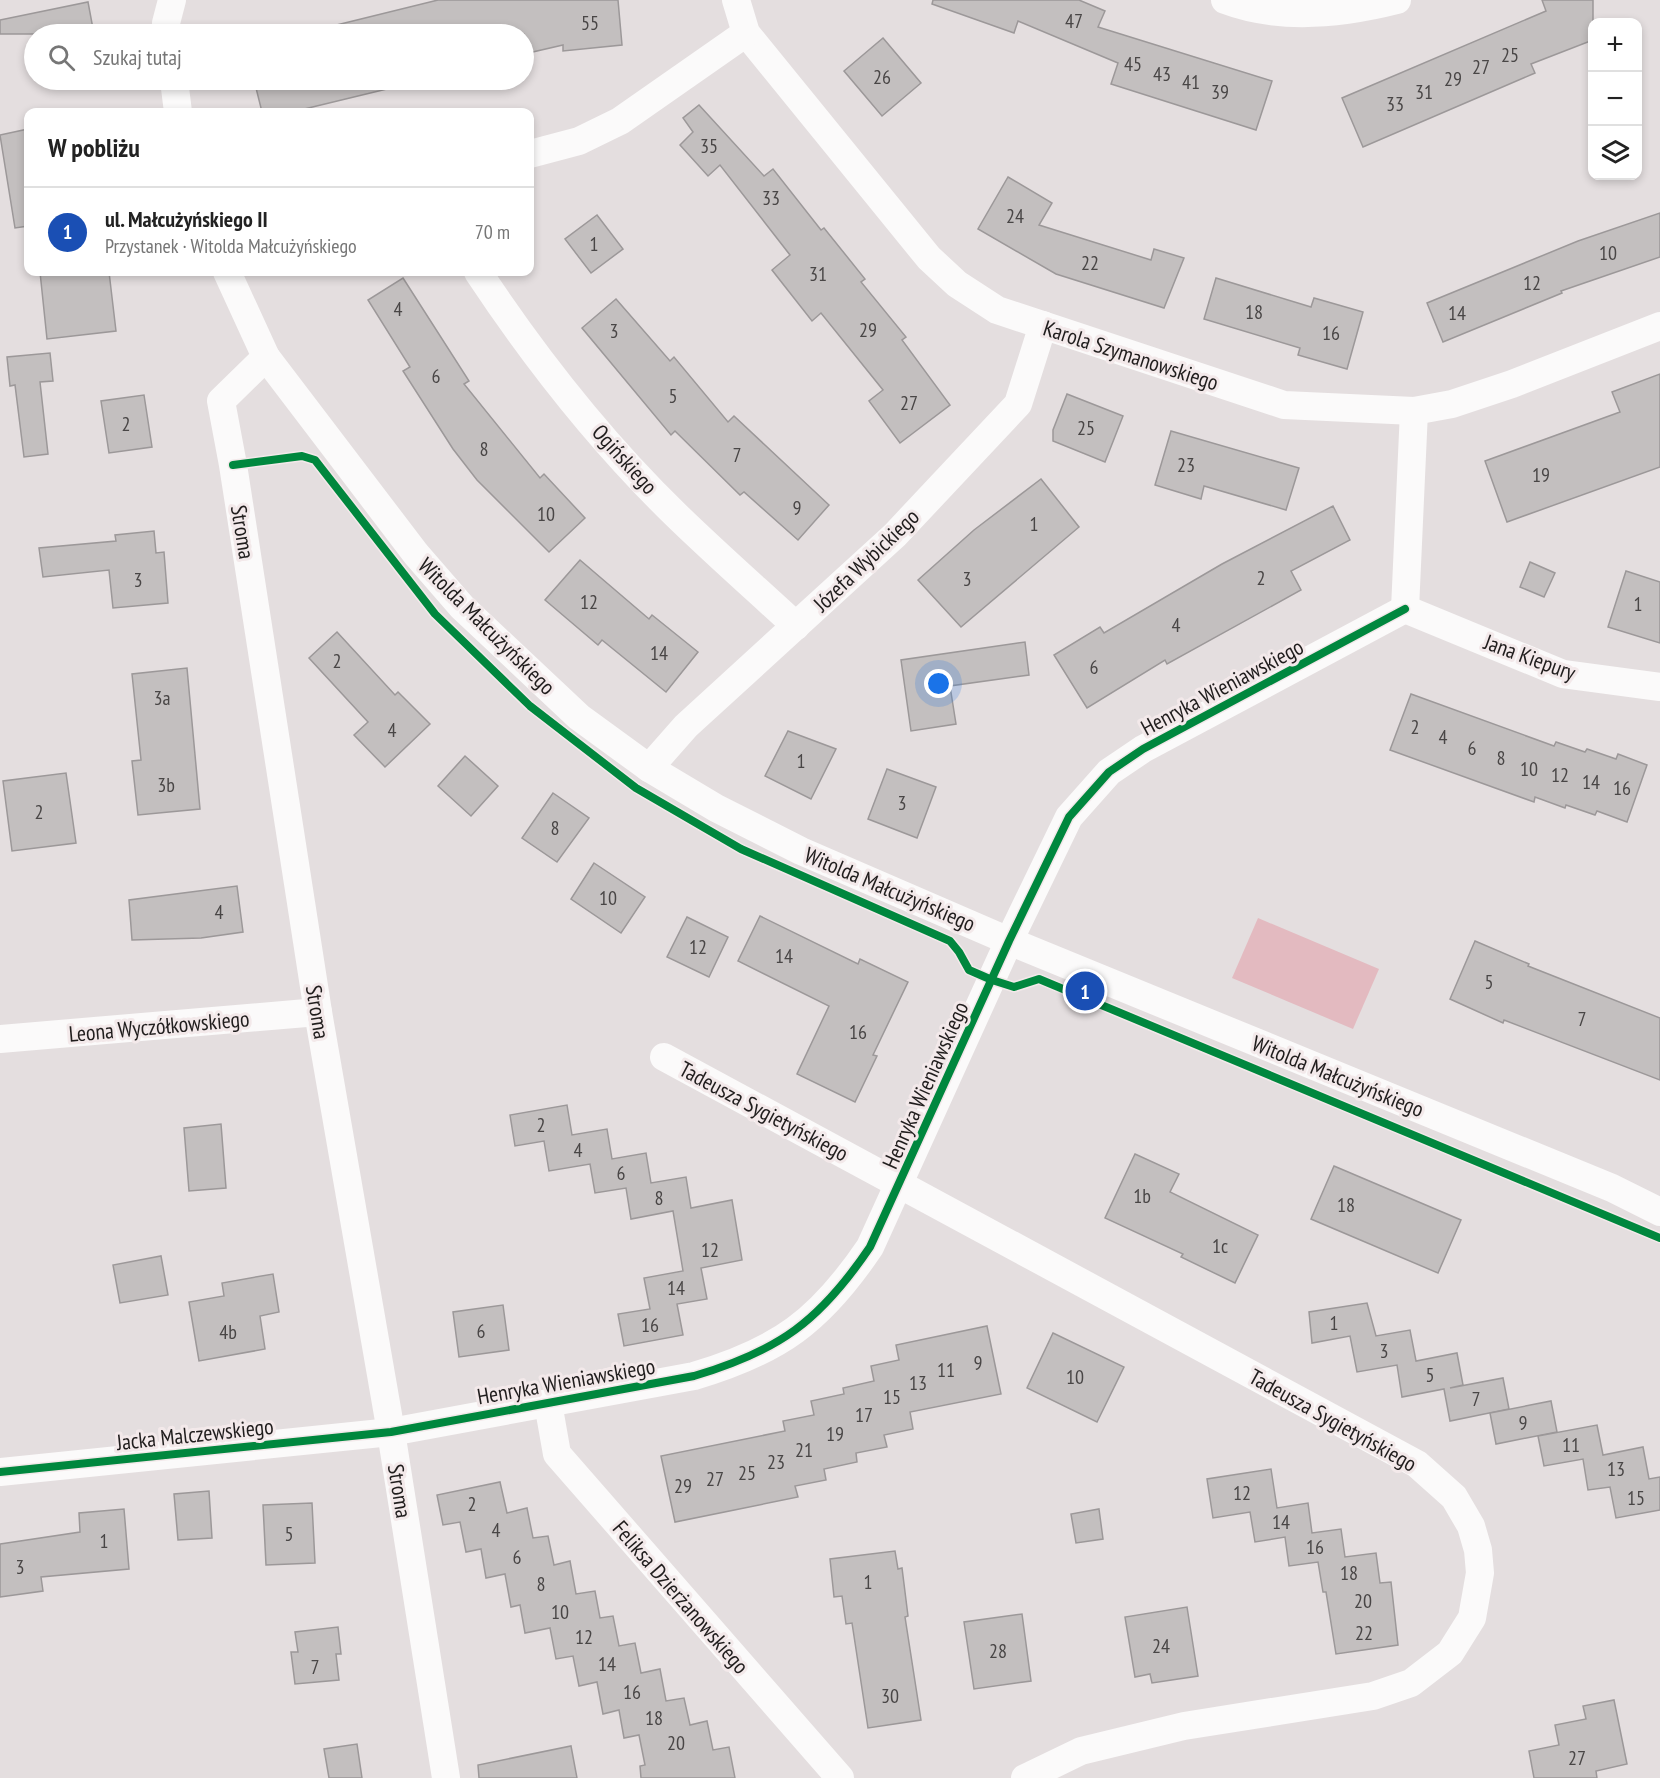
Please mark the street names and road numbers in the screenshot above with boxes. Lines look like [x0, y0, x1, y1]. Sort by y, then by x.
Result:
street label: Karola Szymanowskiego [1040, 313, 1222, 397]
street label: Ogińskiego [586, 418, 664, 500]
street label: Stroma [225, 503, 261, 561]
street label: Józefa Wybickiego [807, 503, 925, 618]
street label: Witolda Małcużyńskiego [412, 551, 562, 701]
street label: Jana Kiepury [1479, 627, 1580, 687]
street label: Henryka Wieniawskiego [1136, 632, 1308, 742]
street label: Witolda Małcużyńskiego [800, 840, 980, 938]
street label: Stroma [300, 983, 336, 1041]
street label: Henryka Wieniawskiego [876, 997, 974, 1173]
street label: Leona Wyczółkowskiego [67, 1004, 251, 1048]
street label: Witolda Małcużyńskiego [1248, 1029, 1428, 1123]
street label: Tadeusza Sygietyńskiego [675, 1055, 853, 1167]
street label: Henryka Wieniawskiego [475, 1352, 657, 1410]
street label: Tadeusza Sygietyńskiego [1244, 1362, 1422, 1478]
street label: Jacka Malczewskiego [114, 1412, 275, 1456]
street label: Stroma [382, 1462, 418, 1520]
street label: Feliksa Dzierżanowskiego [607, 1515, 755, 1679]

